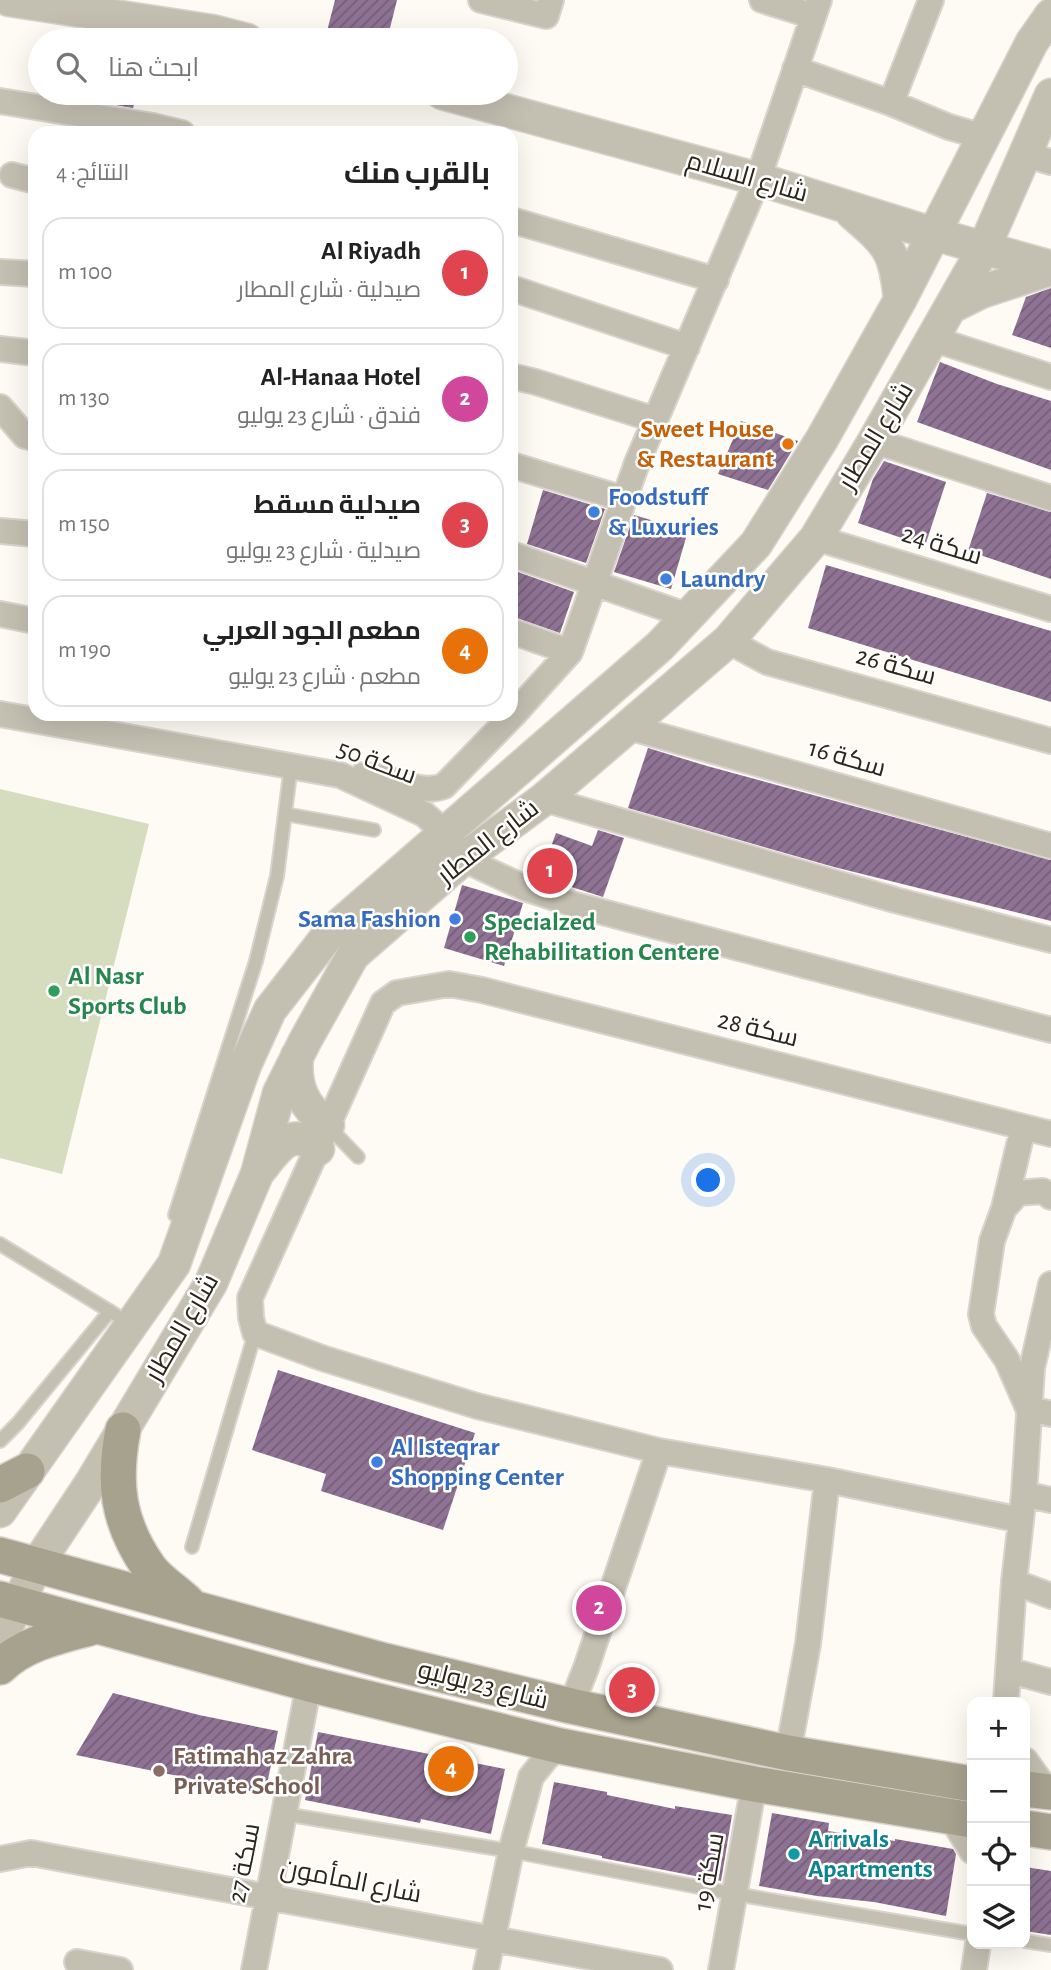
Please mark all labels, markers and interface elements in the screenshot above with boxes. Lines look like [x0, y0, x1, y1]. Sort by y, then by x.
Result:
search box [28, 28, 518, 105]
icon: search [52, 48, 90, 86]
text: ابحث هنا [108, 55, 199, 81]
street label: شارع السلام [682, 147, 811, 211]
text: بالقرب منك [344, 159, 490, 189]
text: النتائج: 4 [56, 162, 130, 185]
text: Al Riyadh [321, 238, 421, 264]
text: 100 m [58, 261, 112, 284]
text: 1 [461, 261, 469, 284]
text: صيدلية · شارع المطار [237, 279, 421, 302]
text: Al-Hanaa Hotel [260, 364, 421, 390]
street label: شارع المطار [833, 378, 921, 498]
text: 130 m [58, 387, 110, 410]
text: 2 [460, 387, 470, 410]
text: فندق · شارع 23 يوليو [237, 405, 421, 428]
place label: Sweet House & Restaurant [636, 416, 774, 472]
marker: Sweet House & Restaurant [780, 436, 796, 452]
place label: Foodstuff & Luxuries [608, 484, 719, 540]
text: صيدلية مسقط [254, 492, 421, 518]
marker: Foodstuff & Luxuries [586, 504, 602, 520]
text: 150 m [58, 513, 110, 536]
text: 3 [460, 513, 470, 536]
street label: سكة 24 [899, 521, 985, 569]
text: صيدلية · شارع 23 يوليو [226, 540, 421, 563]
place label: Laundry [680, 566, 766, 592]
marker: Laundry [658, 571, 674, 587]
text: مطعم الجود العربي [202, 618, 421, 644]
text: 190 m [58, 639, 111, 662]
text: 4 [459, 639, 471, 662]
street label: سكة 26 [853, 642, 939, 690]
text: مطعم · شارع 23 يوليو [228, 666, 421, 689]
street label: سكة 50 [334, 735, 420, 789]
street label: سكة 16 [805, 735, 889, 781]
street label: شارع المطار [431, 795, 545, 893]
pin: 1 [527, 845, 573, 897]
place label: Sama Fashion [298, 906, 441, 932]
place label: Specialzed Rehabilitation Centere [484, 909, 720, 965]
marker: Sama Fashion [447, 911, 463, 927]
marker: Specialzed Rehabilitation Centere [462, 929, 478, 945]
place label: Al Nasr Sports Club [68, 963, 187, 1019]
marker: Al Nasr Sports Club [46, 983, 62, 999]
street label: سكة 28 [715, 1006, 801, 1052]
your location [691, 1163, 725, 1197]
street label: شارع المطار [140, 1269, 226, 1390]
place label: Al Isteqrar Shopping Center [391, 1434, 564, 1490]
marker: Al Isteqrar Shopping Center [369, 1454, 385, 1470]
pin: 2 [576, 1582, 622, 1634]
street label: شارع 23 يوليو [414, 1656, 551, 1717]
pin: 3 [609, 1664, 655, 1716]
map controls [967, 1697, 1030, 1949]
button: + [967, 1697, 1030, 1760]
place label: Fatimah az Zahra Private School [173, 1743, 353, 1799]
pin: 4 [428, 1743, 474, 1795]
button: − [967, 1760, 1030, 1823]
marker: Fatimah az Zahra Private School [151, 1763, 167, 1779]
street label: سكة 27 [224, 1821, 264, 1905]
button: locate [967, 1823, 1030, 1886]
place label: Arrivals Apartments [808, 1826, 933, 1882]
street label: سكة 19 [689, 1831, 729, 1913]
marker: Arrivals Apartments [786, 1846, 802, 1862]
street label: شارع المأمون [278, 1850, 425, 1910]
button: layers [967, 1886, 1030, 1949]

